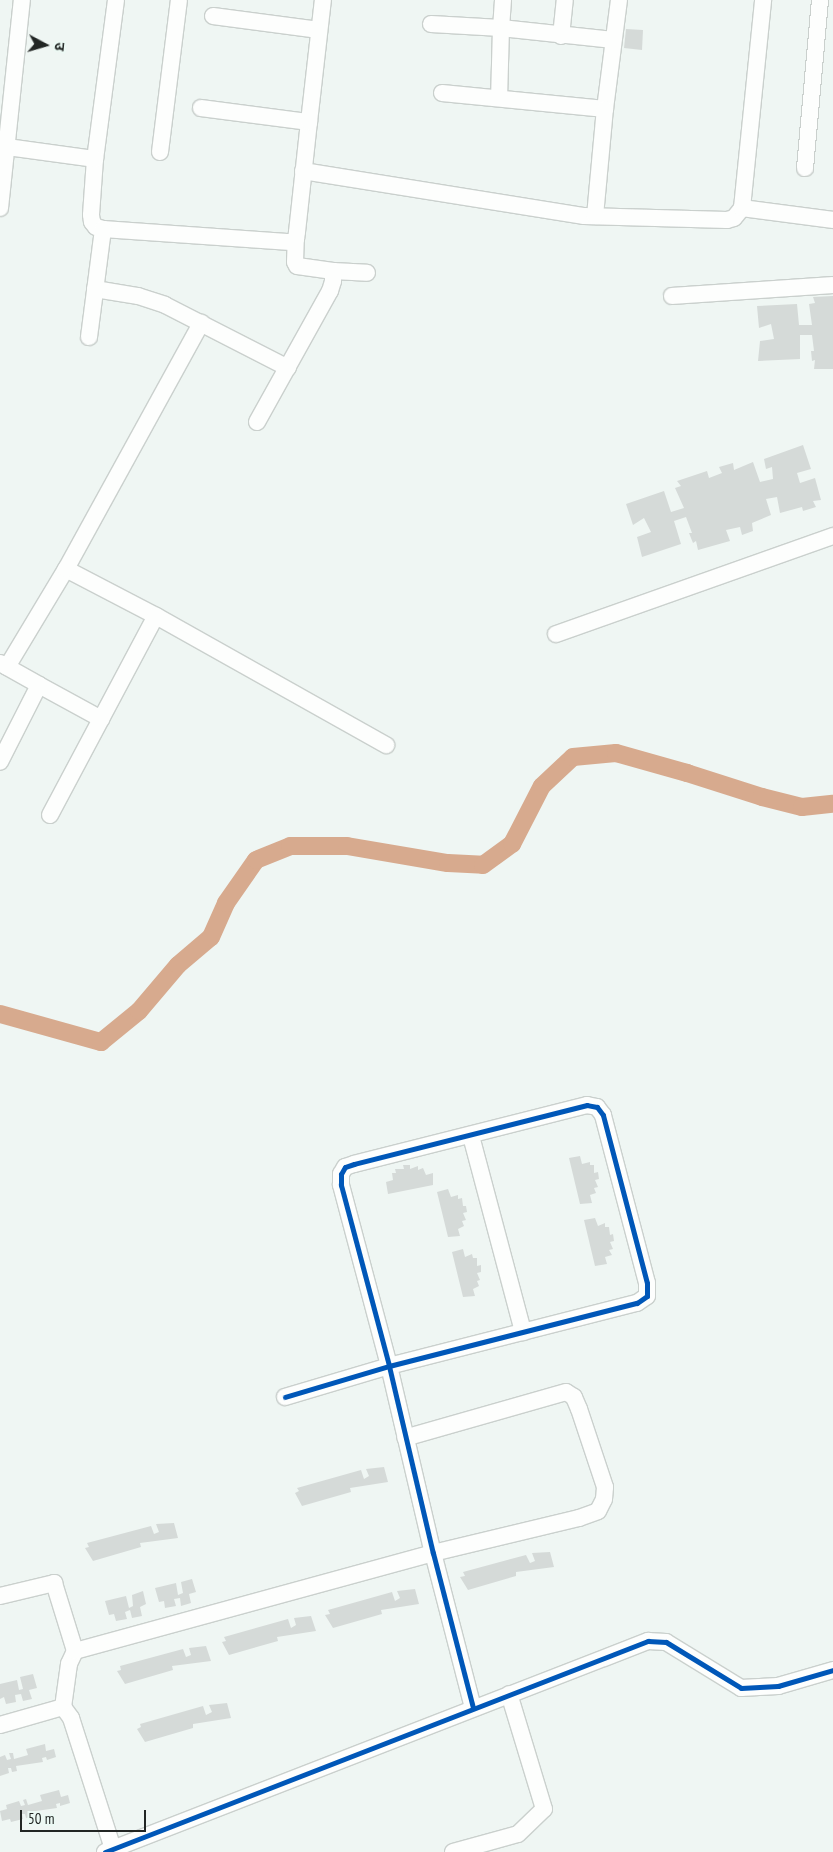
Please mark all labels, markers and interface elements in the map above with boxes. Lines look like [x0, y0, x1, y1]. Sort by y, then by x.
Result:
north arrow [20, 20, 70, 70]
text: उ [51, 42, 69, 52]
scale bar [22, 1800, 149, 1832]
text: 50 m [28, 1809, 54, 1828]

